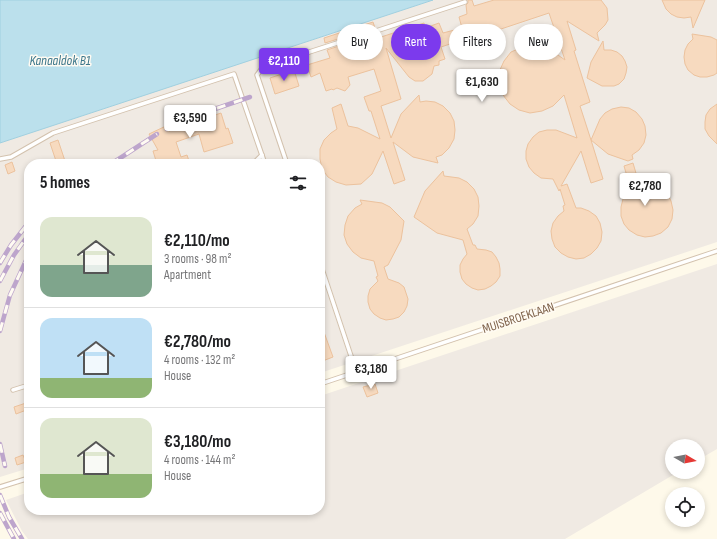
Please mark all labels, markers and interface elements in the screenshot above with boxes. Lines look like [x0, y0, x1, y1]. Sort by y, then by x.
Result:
chip: Buy [337, 24, 383, 60]
chip: Rent [391, 24, 441, 60]
chip: Filters [449, 24, 506, 60]
chip: New [514, 24, 563, 60]
pin: €2,110 [251, 48, 317, 82]
water label: Kanaaldok B1 [29, 52, 91, 69]
text: €2,110 [268, 53, 300, 69]
pin: €1,630 [449, 69, 515, 103]
text: €1,630 [465, 74, 499, 90]
pin: €3,590 [157, 105, 223, 139]
text: €3,590 [173, 110, 207, 126]
icon: filters [287, 172, 309, 194]
text: 5 homes [40, 173, 90, 193]
pin: €2,780 [612, 173, 678, 207]
text: €2,780 [628, 178, 662, 194]
text: €2,110/mo [164, 231, 230, 251]
icon: home [72, 233, 120, 281]
text: 3 rooms · 98 m² [164, 251, 231, 267]
text: Apartment [164, 267, 211, 283]
street label: MUISBROEKLAAN [480, 299, 556, 337]
text: €2,780/mo [164, 332, 231, 352]
icon: home [72, 334, 120, 382]
text: 4 rooms · 132 m² [164, 352, 235, 368]
pin: €3,180 [338, 356, 404, 390]
text: €3,180 [354, 361, 388, 377]
text: House [164, 368, 191, 384]
text: €3,180/mo [164, 432, 231, 452]
icon: home [72, 434, 120, 482]
north arrow [665, 439, 705, 479]
map controls [665, 439, 705, 527]
text: 4 rooms · 144 m² [164, 452, 235, 468]
text: House [164, 468, 191, 484]
button: locate [665, 487, 705, 527]

